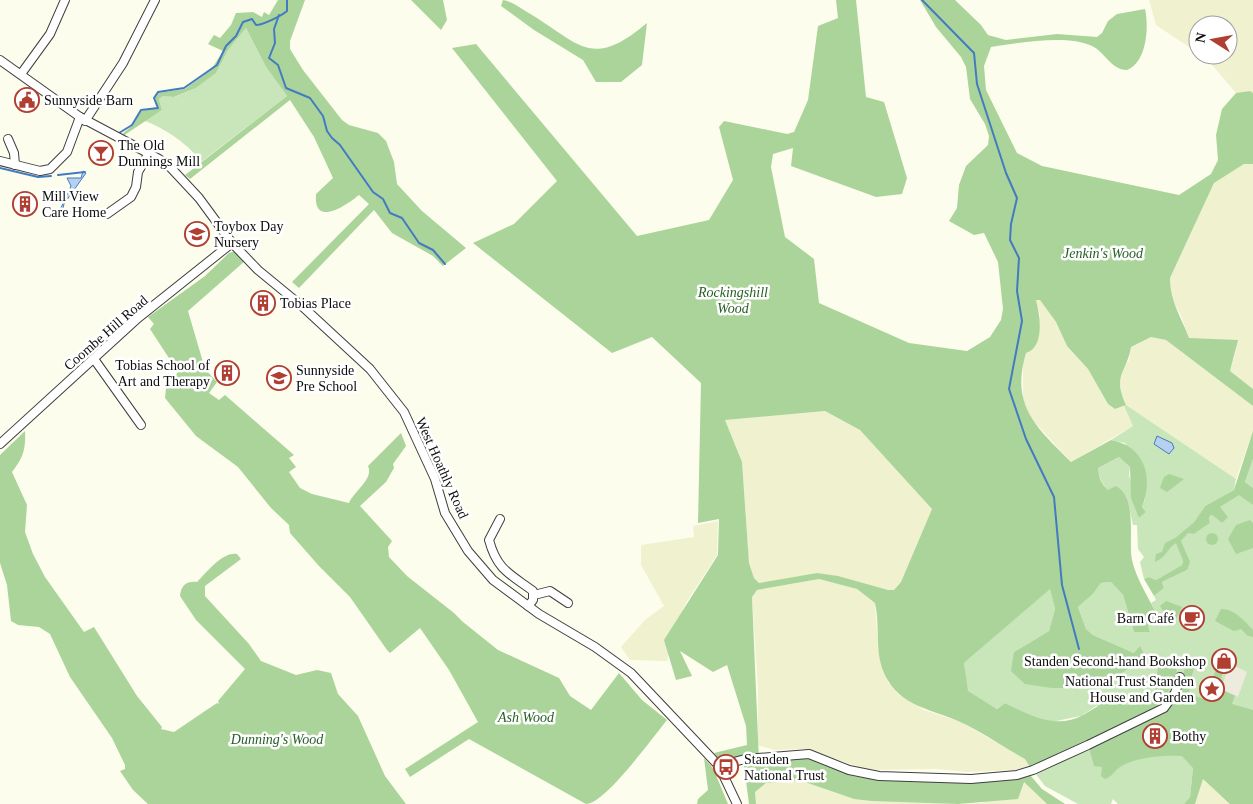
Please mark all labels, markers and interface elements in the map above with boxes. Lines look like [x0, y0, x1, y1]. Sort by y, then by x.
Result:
north arrow [1188, 15, 1238, 65]
text: N [1192, 31, 1209, 44]
public building icon: Sunnyside Barn [14, 87, 40, 113]
place label: Sunnyside Barn [44, 93, 133, 108]
place label: The Old Dunnings Mill [118, 138, 200, 169]
bar icon: The Old Dunnings Mill [88, 140, 114, 166]
place label: Mill View Care Home [42, 189, 106, 220]
building icon: Mill View Care Home [12, 191, 38, 217]
place label: Toybox Day Nursery [214, 219, 283, 250]
school or university icon: Toybox Day Nursery [184, 221, 210, 247]
park label: Jenkin's Wood [1063, 246, 1144, 261]
park label: Rockingshill Wood [697, 285, 768, 316]
building icon: Tobias Place [250, 290, 276, 316]
street label: Coombe Hill Road [61, 293, 151, 373]
place label: Tobias Place [280, 296, 351, 311]
place label: Tobias School of Art and Therapy [115, 358, 210, 389]
building icon: Tobias School of Art and Therapy [214, 360, 240, 386]
place label: Sunnyside Pre School [296, 363, 357, 394]
school or university icon: Sunnyside Pre School [266, 365, 292, 391]
street label: West Hoathly Road [413, 415, 471, 521]
cafe icon: Barn Café [1179, 605, 1205, 631]
place label: Barn Café [1117, 611, 1174, 626]
shop icon: Standen Second-hand Bookshop [1211, 648, 1237, 674]
place label: Standen Second-hand Bookshop [1024, 654, 1206, 669]
place label: National Trust Standen House and Garden [1065, 674, 1194, 705]
place icon: National Trust Standen House and Garden [1199, 676, 1225, 702]
park label: Ash Wood [497, 710, 555, 725]
building icon: Bothy [1142, 723, 1168, 749]
place label: Bothy [1172, 729, 1206, 744]
park label: Dunning's Wood [230, 732, 324, 747]
place label: Standen National Trust [744, 752, 825, 783]
bus stop icon: Standen National Trust [713, 754, 739, 780]

